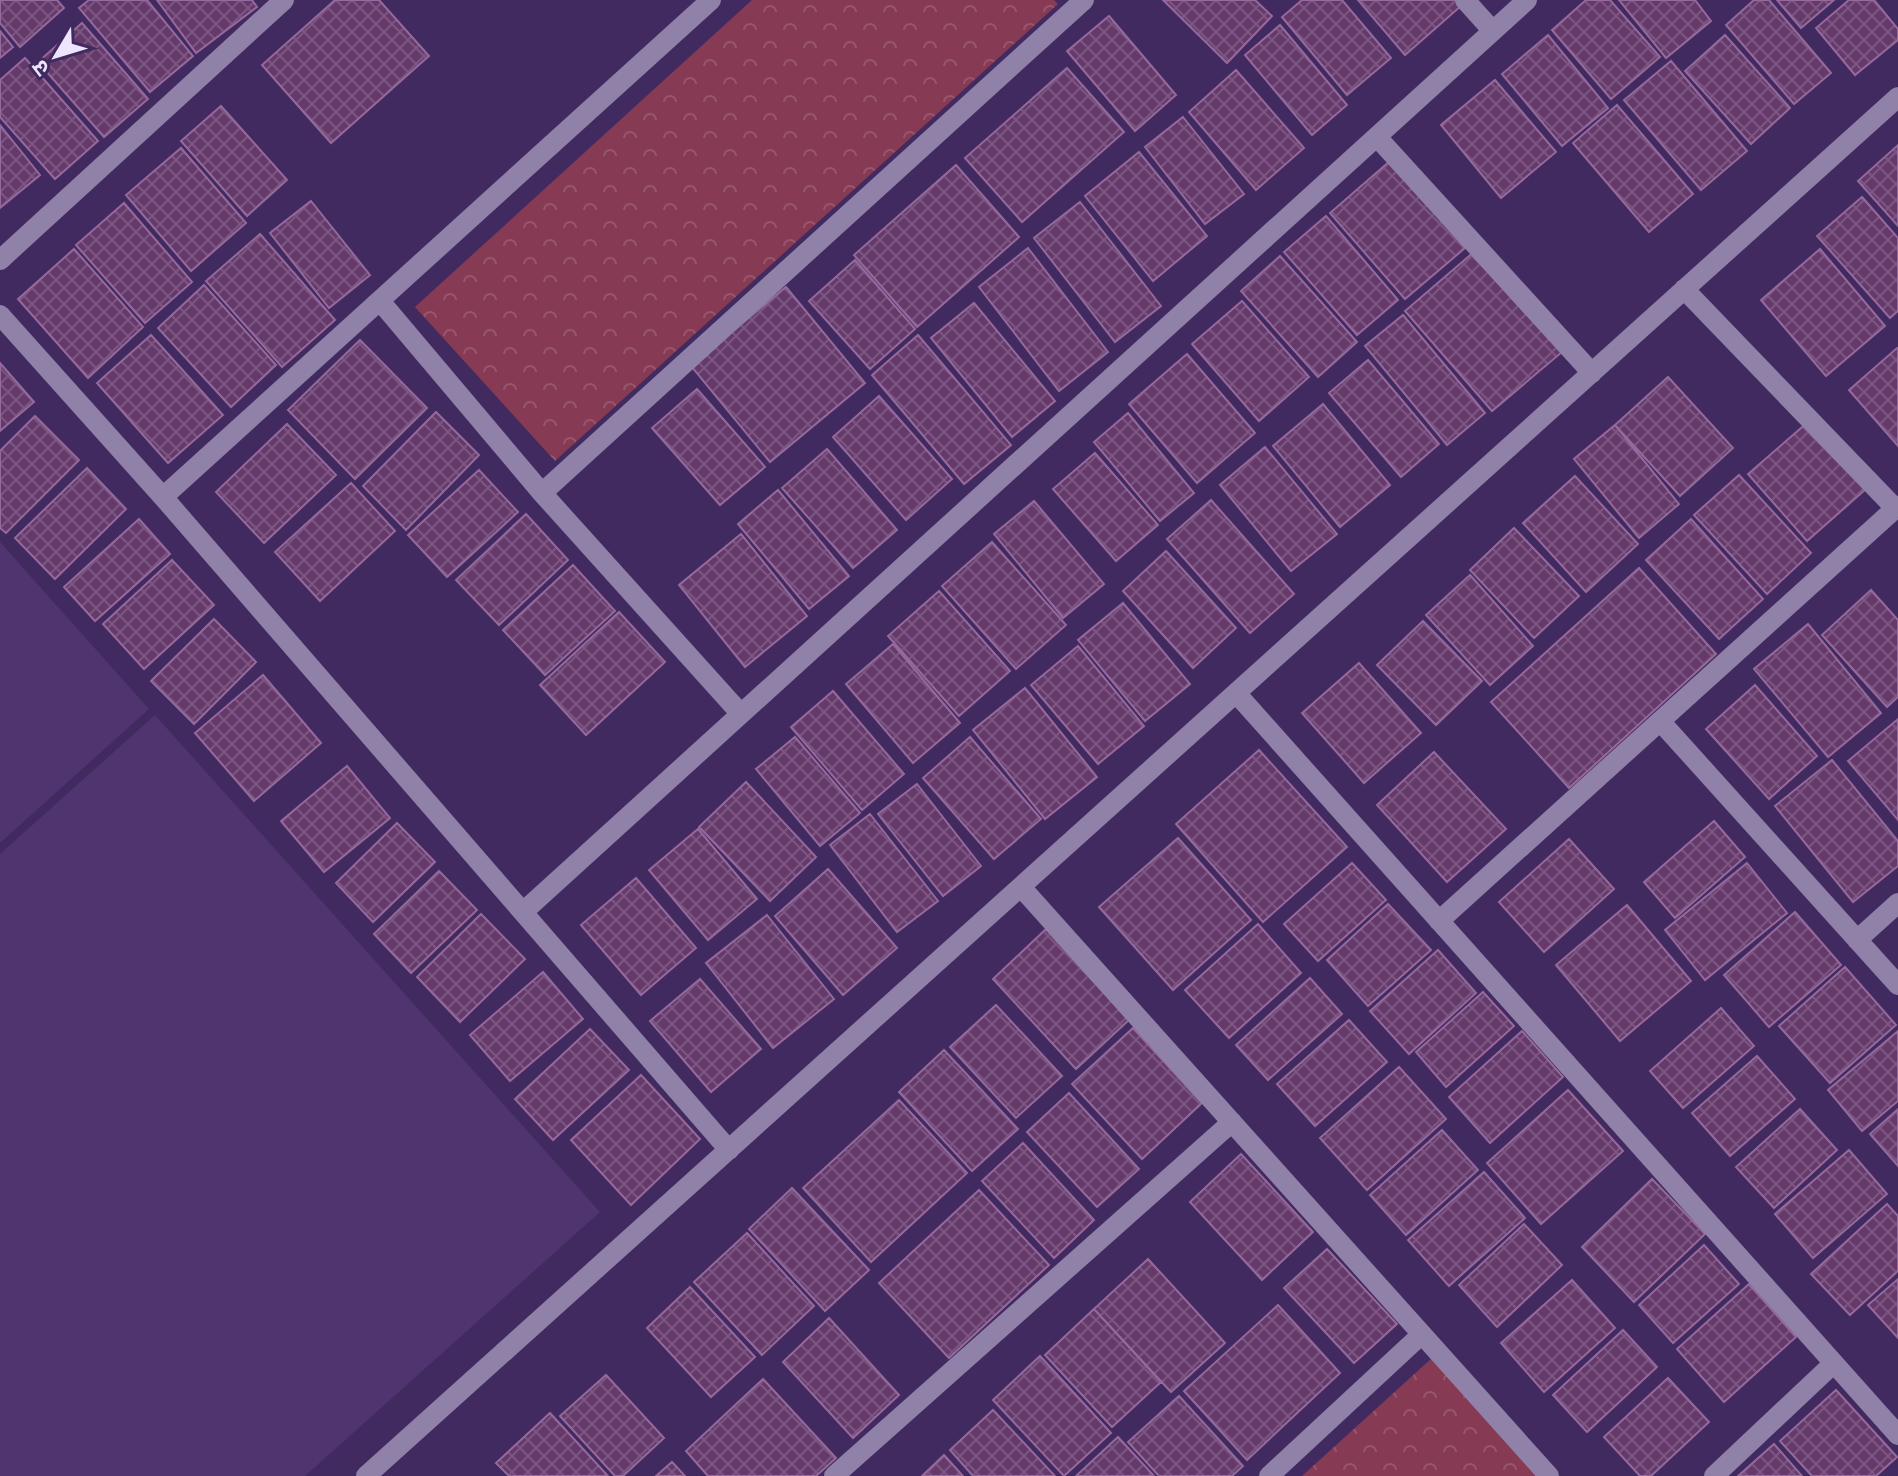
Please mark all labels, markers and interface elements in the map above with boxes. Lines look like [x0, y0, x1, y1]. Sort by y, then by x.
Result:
north arrow [16, 16, 96, 96]
text: उ [25, 55, 54, 82]

